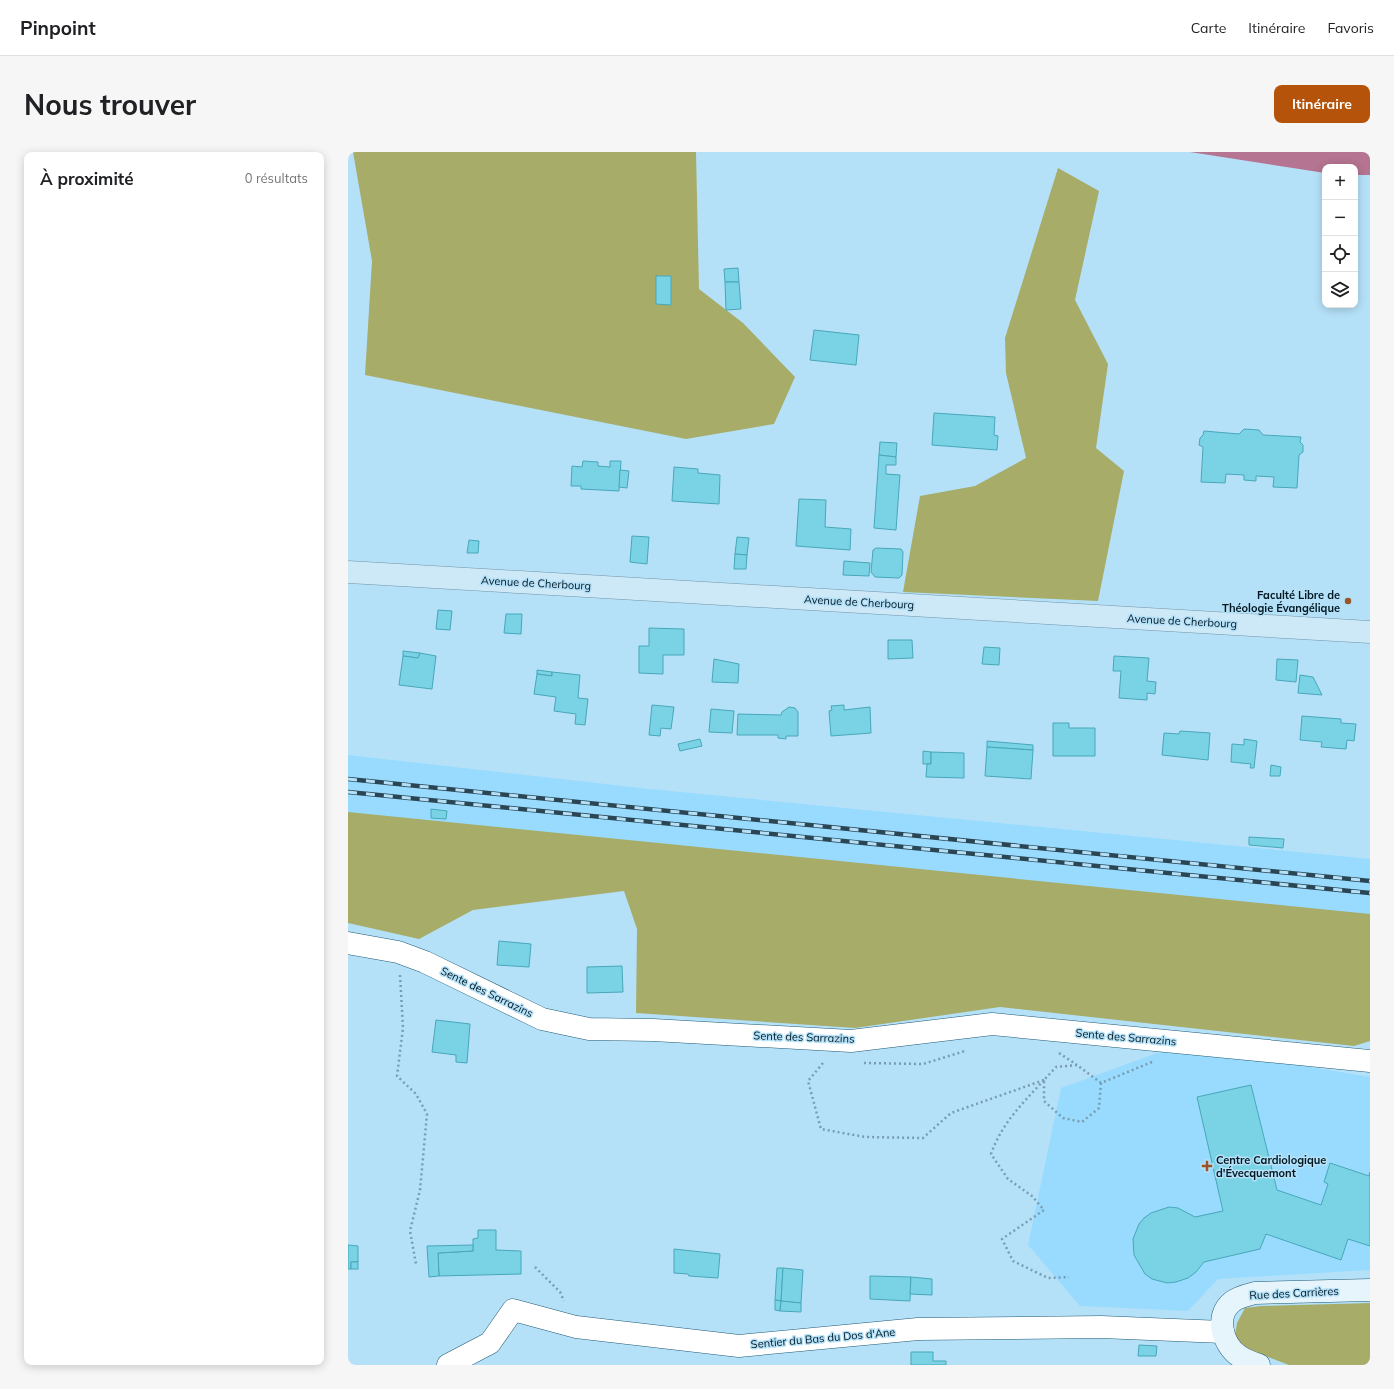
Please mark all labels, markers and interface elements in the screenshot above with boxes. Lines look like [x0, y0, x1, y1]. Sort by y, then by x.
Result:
text: Pinpoint [20, 16, 96, 40]
text: Carte [1191, 19, 1226, 37]
text: Itinéraire [1248, 19, 1305, 37]
text: Favoris [1327, 19, 1374, 37]
button: Itinéraire [1274, 85, 1370, 123]
text: Nous trouver [24, 87, 196, 122]
map controls [1322, 164, 1358, 308]
button: + [1322, 164, 1358, 200]
text: À proximité [40, 168, 134, 189]
text: 0 résultats [245, 170, 308, 186]
button: − [1322, 200, 1358, 236]
button: locate [1322, 236, 1358, 272]
button: layers [1322, 272, 1358, 308]
street label: Avenue de Cherbourg [481, 573, 591, 593]
place label: Faculté Libre de Théologie Évangélique [1222, 588, 1340, 615]
street label: Avenue de Cherbourg [804, 592, 914, 612]
marker: Faculté Libre de Théologie Évangélique [1343, 596, 1353, 606]
street label: Avenue de Cherbourg [1127, 611, 1237, 631]
street label: Sente des Sarrazins [439, 964, 535, 1020]
street label: Sente des Sarrazins [1075, 1026, 1177, 1048]
street label: Sente des Sarrazins [753, 1028, 855, 1046]
place label: Centre Cardiologique d'Évecquemont [1216, 1153, 1326, 1180]
marker: Centre Cardiologique d'Évecquemont [1201, 1160, 1213, 1172]
street label: Rue des Carrières [1249, 1284, 1339, 1302]
street label: Sentier du Bas du Dos d'Ane [750, 1325, 896, 1351]

